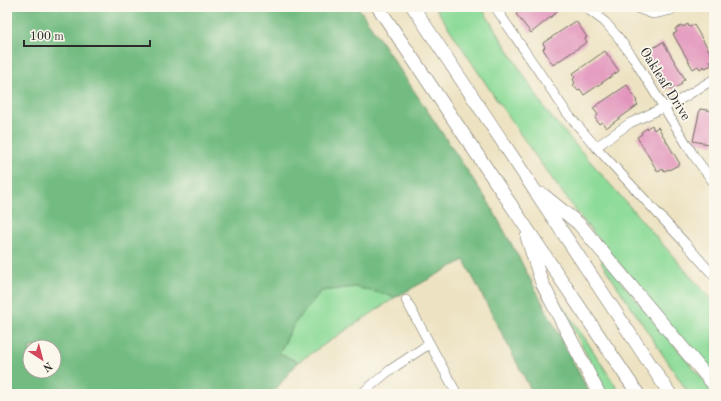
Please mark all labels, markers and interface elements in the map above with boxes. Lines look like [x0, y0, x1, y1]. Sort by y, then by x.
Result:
scale bar [24, 22, 150, 48]
text: 100 m [30, 31, 64, 43]
street label: Oakleaf Drive [637, 45, 693, 123]
north arrow [22, 339, 62, 379]
text: N [40, 359, 54, 373]

